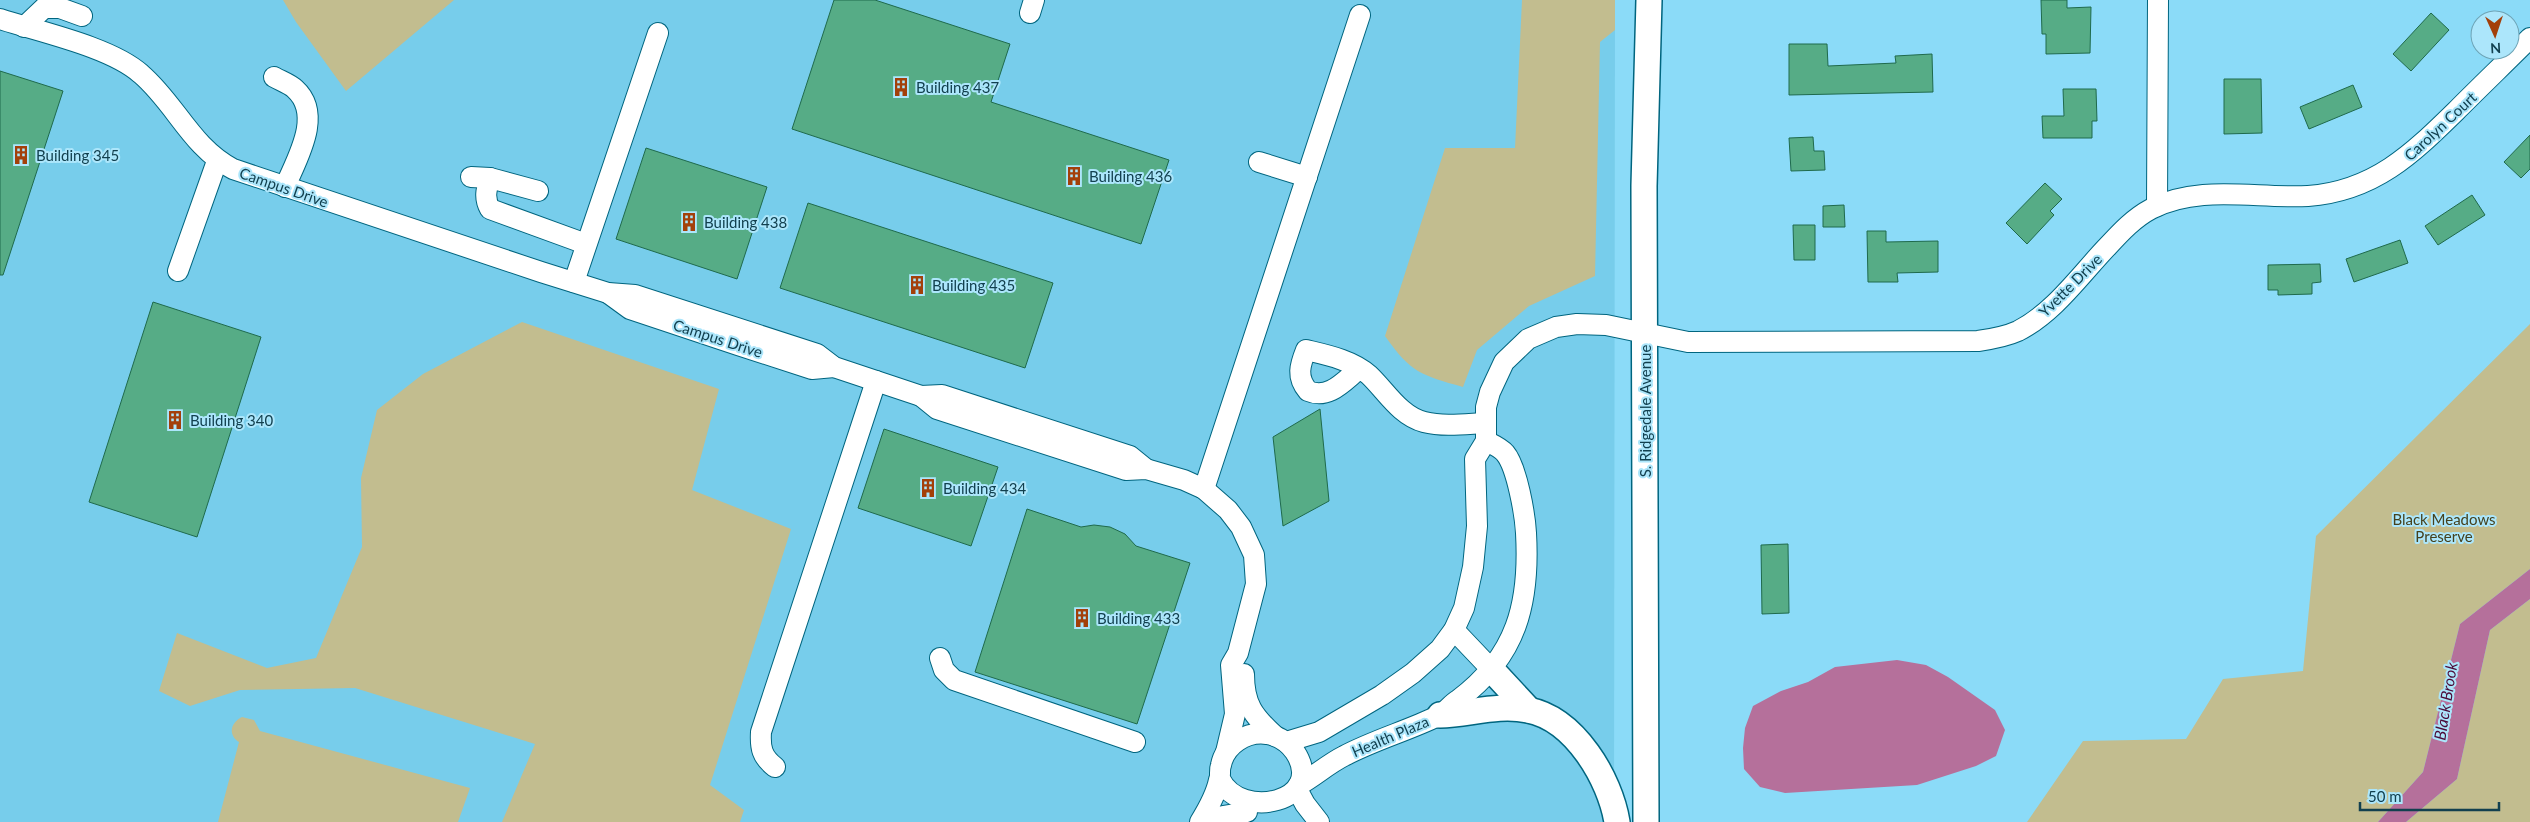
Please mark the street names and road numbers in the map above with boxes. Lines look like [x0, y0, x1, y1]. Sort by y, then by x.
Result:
street label: Carolyn Court [2400, 88, 2480, 164]
street label: Campus Drive [237, 163, 331, 211]
street label: Yvette Drive [2035, 250, 2105, 320]
street label: Campus Drive [671, 315, 765, 361]
street label: S. Ridgedale Avenue [1636, 345, 1654, 477]
street label: Health Plaza [1349, 712, 1431, 760]

